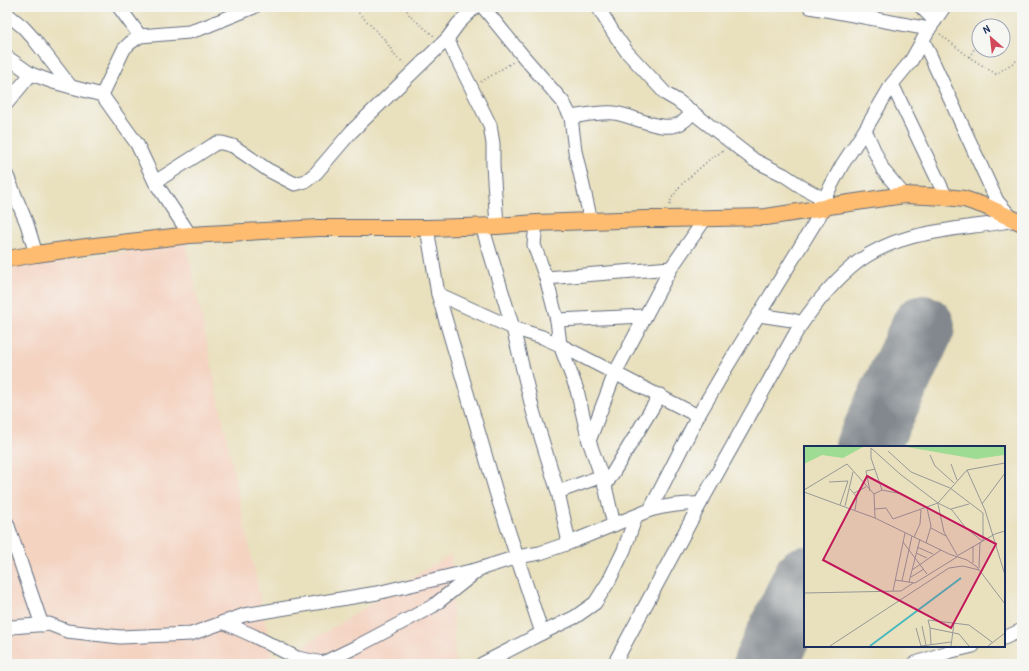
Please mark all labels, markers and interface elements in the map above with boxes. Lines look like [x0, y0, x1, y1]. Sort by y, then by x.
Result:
north arrow [971, 18, 1011, 58]
text: N [980, 22, 992, 37]
inset map [804, 446, 1005, 647]

